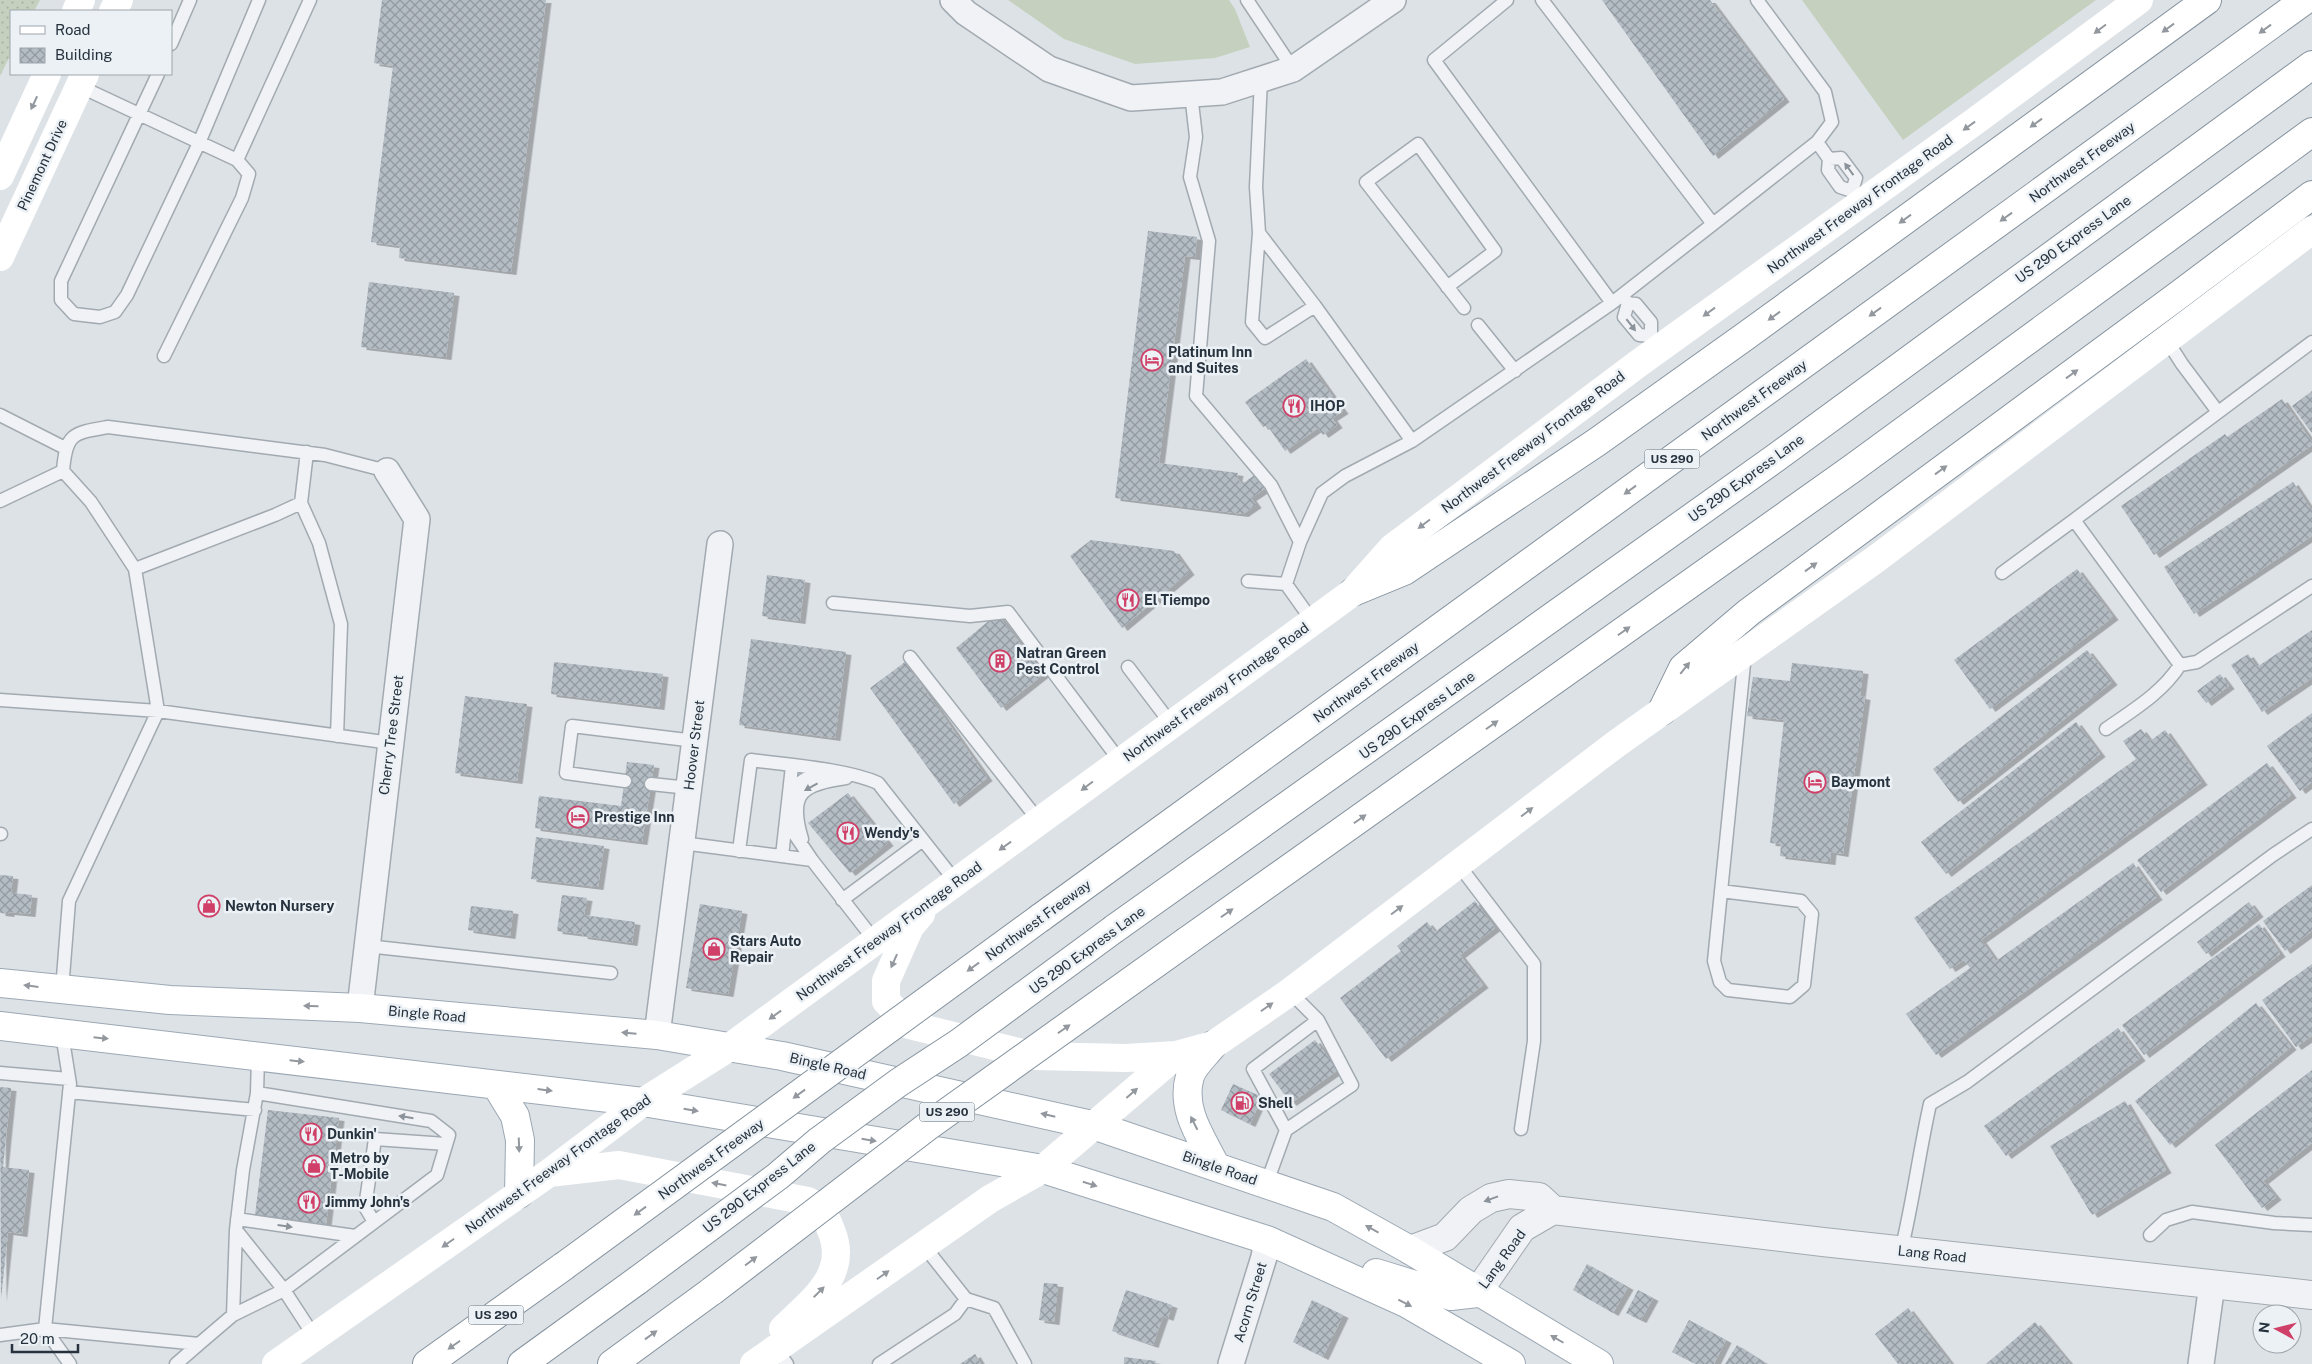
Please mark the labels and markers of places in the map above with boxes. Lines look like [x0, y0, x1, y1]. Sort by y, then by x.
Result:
place label: Platinum Inn and Suites [1168, 344, 1252, 376]
hotel icon: Platinum Inn and Suites [1140, 348, 1164, 372]
restaurant icon: IHOP [1282, 394, 1306, 418]
place label: IHOP [1310, 398, 1345, 414]
restaurant icon: El Tiempo [1116, 588, 1140, 612]
place label: El Tiempo [1144, 592, 1210, 608]
place label: Natran Green Pest Control [1016, 645, 1106, 677]
building icon: Natran Green Pest Control [988, 649, 1012, 673]
hotel icon: Baymont [1803, 770, 1827, 794]
place label: Baymont [1831, 774, 1891, 790]
hotel icon: Prestige Inn [566, 805, 590, 829]
place label: Prestige Inn [594, 809, 675, 825]
restaurant icon: Wendy's [836, 821, 860, 845]
place label: Wendy's [864, 825, 920, 841]
shop icon: Newton Nursery [197, 894, 221, 918]
place label: Newton Nursery [225, 898, 335, 914]
place label: Stars Auto Repair [730, 933, 801, 965]
shop icon: Stars Auto Repair [702, 937, 726, 961]
fuel station icon: Shell [1230, 1091, 1254, 1115]
place label: Shell [1258, 1095, 1293, 1111]
restaurant icon: Dunkin' [299, 1122, 323, 1146]
place label: Dunkin' [327, 1126, 377, 1142]
place label: Metro by T-Mobile [330, 1150, 390, 1182]
shop icon: Metro by T-Mobile [302, 1154, 326, 1178]
restaurant icon: Jimmy John's [297, 1190, 321, 1214]
place label: Jimmy John's [325, 1194, 410, 1210]

